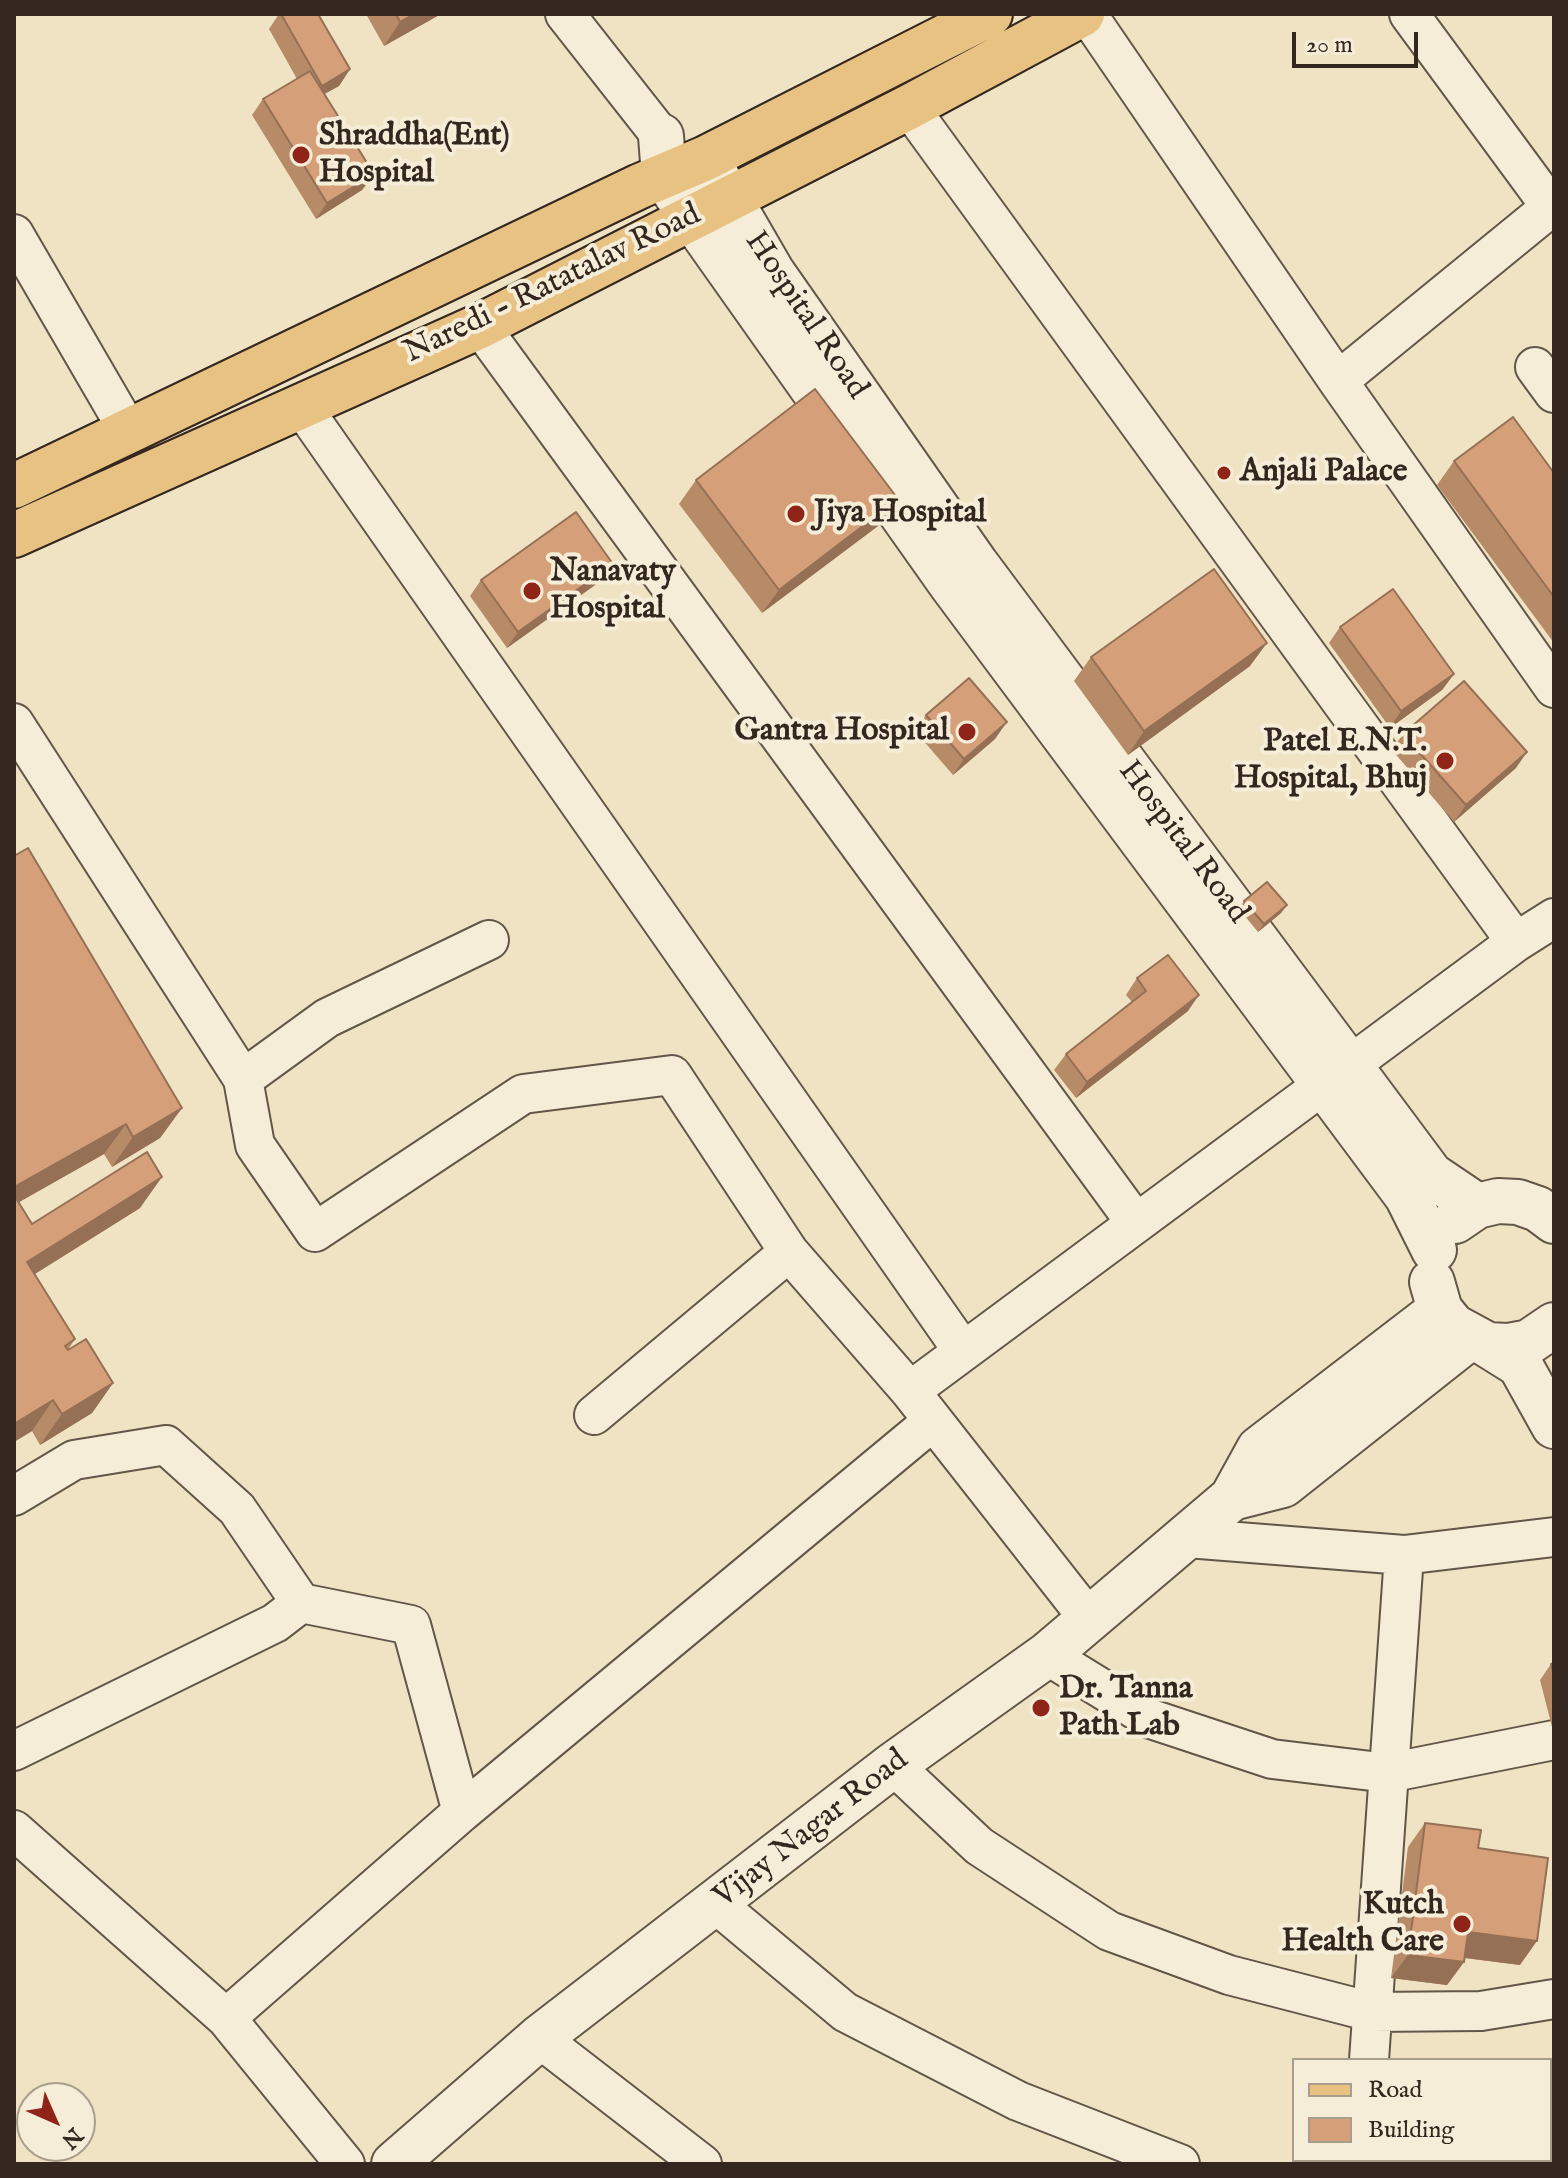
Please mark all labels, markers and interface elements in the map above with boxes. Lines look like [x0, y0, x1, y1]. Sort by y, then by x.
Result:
scale bar [1296, 16, 1422, 66]
text: 20 m [1306, 30, 1353, 61]
place label: Shraddha(Ent) Hospital [319, 118, 510, 193]
marker: Shraddha(Ent) Hospital [290, 144, 312, 166]
street label: Naredi - Ratatalav Road [399, 197, 707, 373]
street label: Hospital Road [735, 225, 875, 407]
place label: Anjali Palace [1240, 454, 1407, 492]
marker: Anjali Palace [1215, 464, 1233, 482]
place label: Jiya Hospital [814, 495, 986, 533]
marker: Jiya Hospital [785, 503, 807, 525]
place label: Nanavaty Hospital [550, 554, 676, 629]
marker: Nanavaty Hospital [521, 580, 543, 602]
place label: Gantra Hospital [734, 713, 949, 751]
marker: Gantra Hospital [956, 721, 978, 743]
place label: Patel E.N.T. Hospital, Bhuj [1234, 724, 1427, 799]
marker: Patel E.N.T. Hospital, Bhuj [1434, 750, 1456, 772]
street label: Hospital Road [1108, 754, 1256, 932]
place label: Dr. Tanna Path Lab [1059, 1671, 1193, 1746]
marker: Dr. Tanna Path Lab [1030, 1697, 1052, 1719]
street label: Vijay Nagar Road [707, 1742, 917, 1918]
place label: Kutch Health Care [1282, 1887, 1444, 1962]
marker: Kutch Health Care [1451, 1913, 1473, 1935]
legend [1292, 2058, 1552, 2162]
text: Road [1368, 2075, 1422, 2106]
north arrow [16, 2082, 96, 2162]
text: Building [1368, 2115, 1454, 2146]
text: N [55, 2121, 88, 2154]

